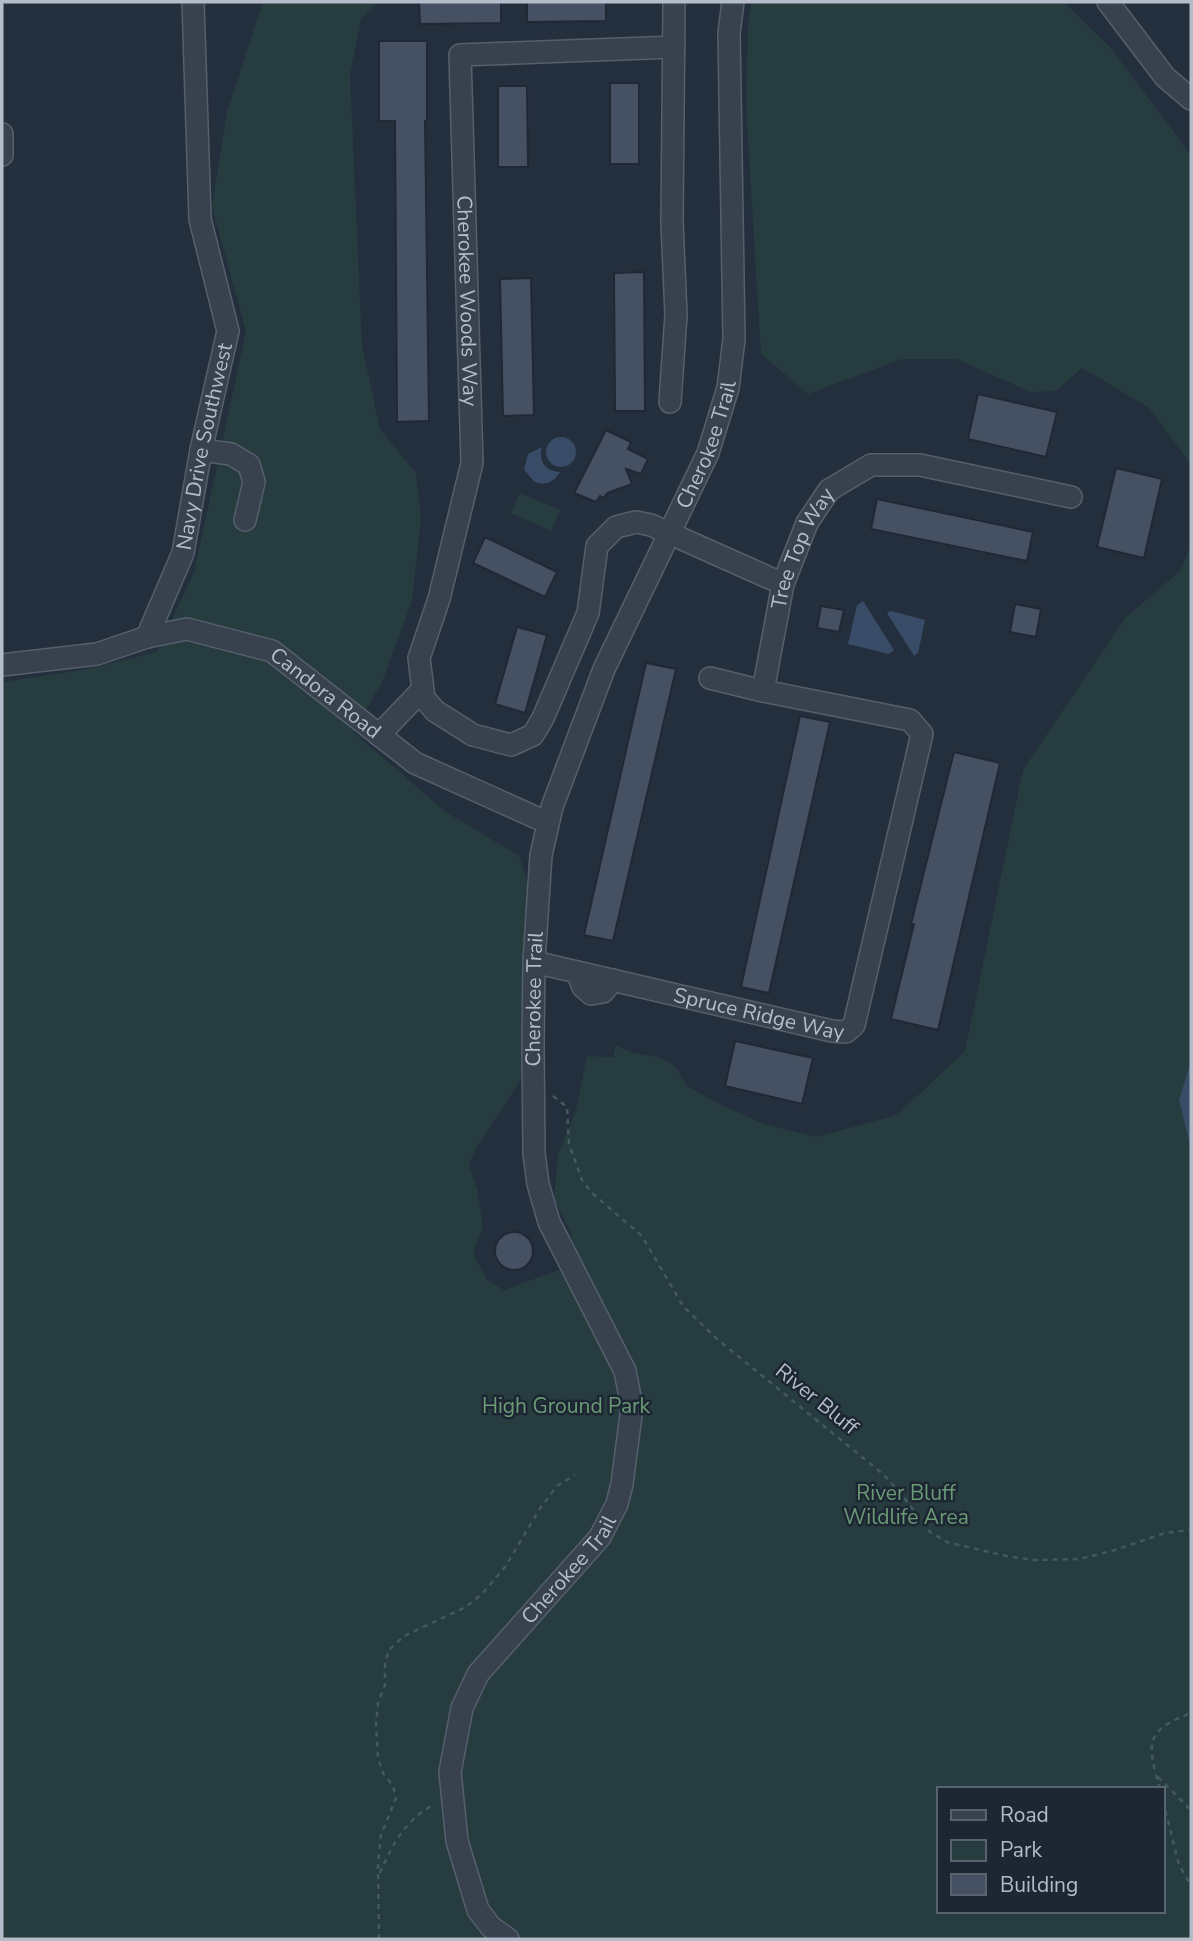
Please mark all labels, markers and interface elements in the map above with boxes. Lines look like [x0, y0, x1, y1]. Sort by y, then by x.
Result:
street label: Cherokee Woods Way [450, 195, 484, 407]
street label: Navy Drive Southwest [170, 339, 239, 552]
street label: Cherokee Trail [669, 379, 743, 513]
street label: Tree Top Way [765, 482, 841, 611]
street label: Candora Road [264, 641, 387, 745]
street label: Cherokee Trail [519, 930, 550, 1067]
street label: Spruce Ridge Way [671, 981, 846, 1046]
street label: River Bluff [770, 1357, 865, 1442]
park label: High Ground Park [482, 1392, 651, 1420]
park label: River Bluff Wildlife Area [843, 1479, 969, 1531]
street label: Cherokee Trail [515, 1510, 623, 1630]
legend [937, 1787, 1165, 1913]
text: Road [1000, 1801, 1049, 1829]
text: Park [1000, 1836, 1042, 1864]
text: Building [1000, 1871, 1078, 1899]

